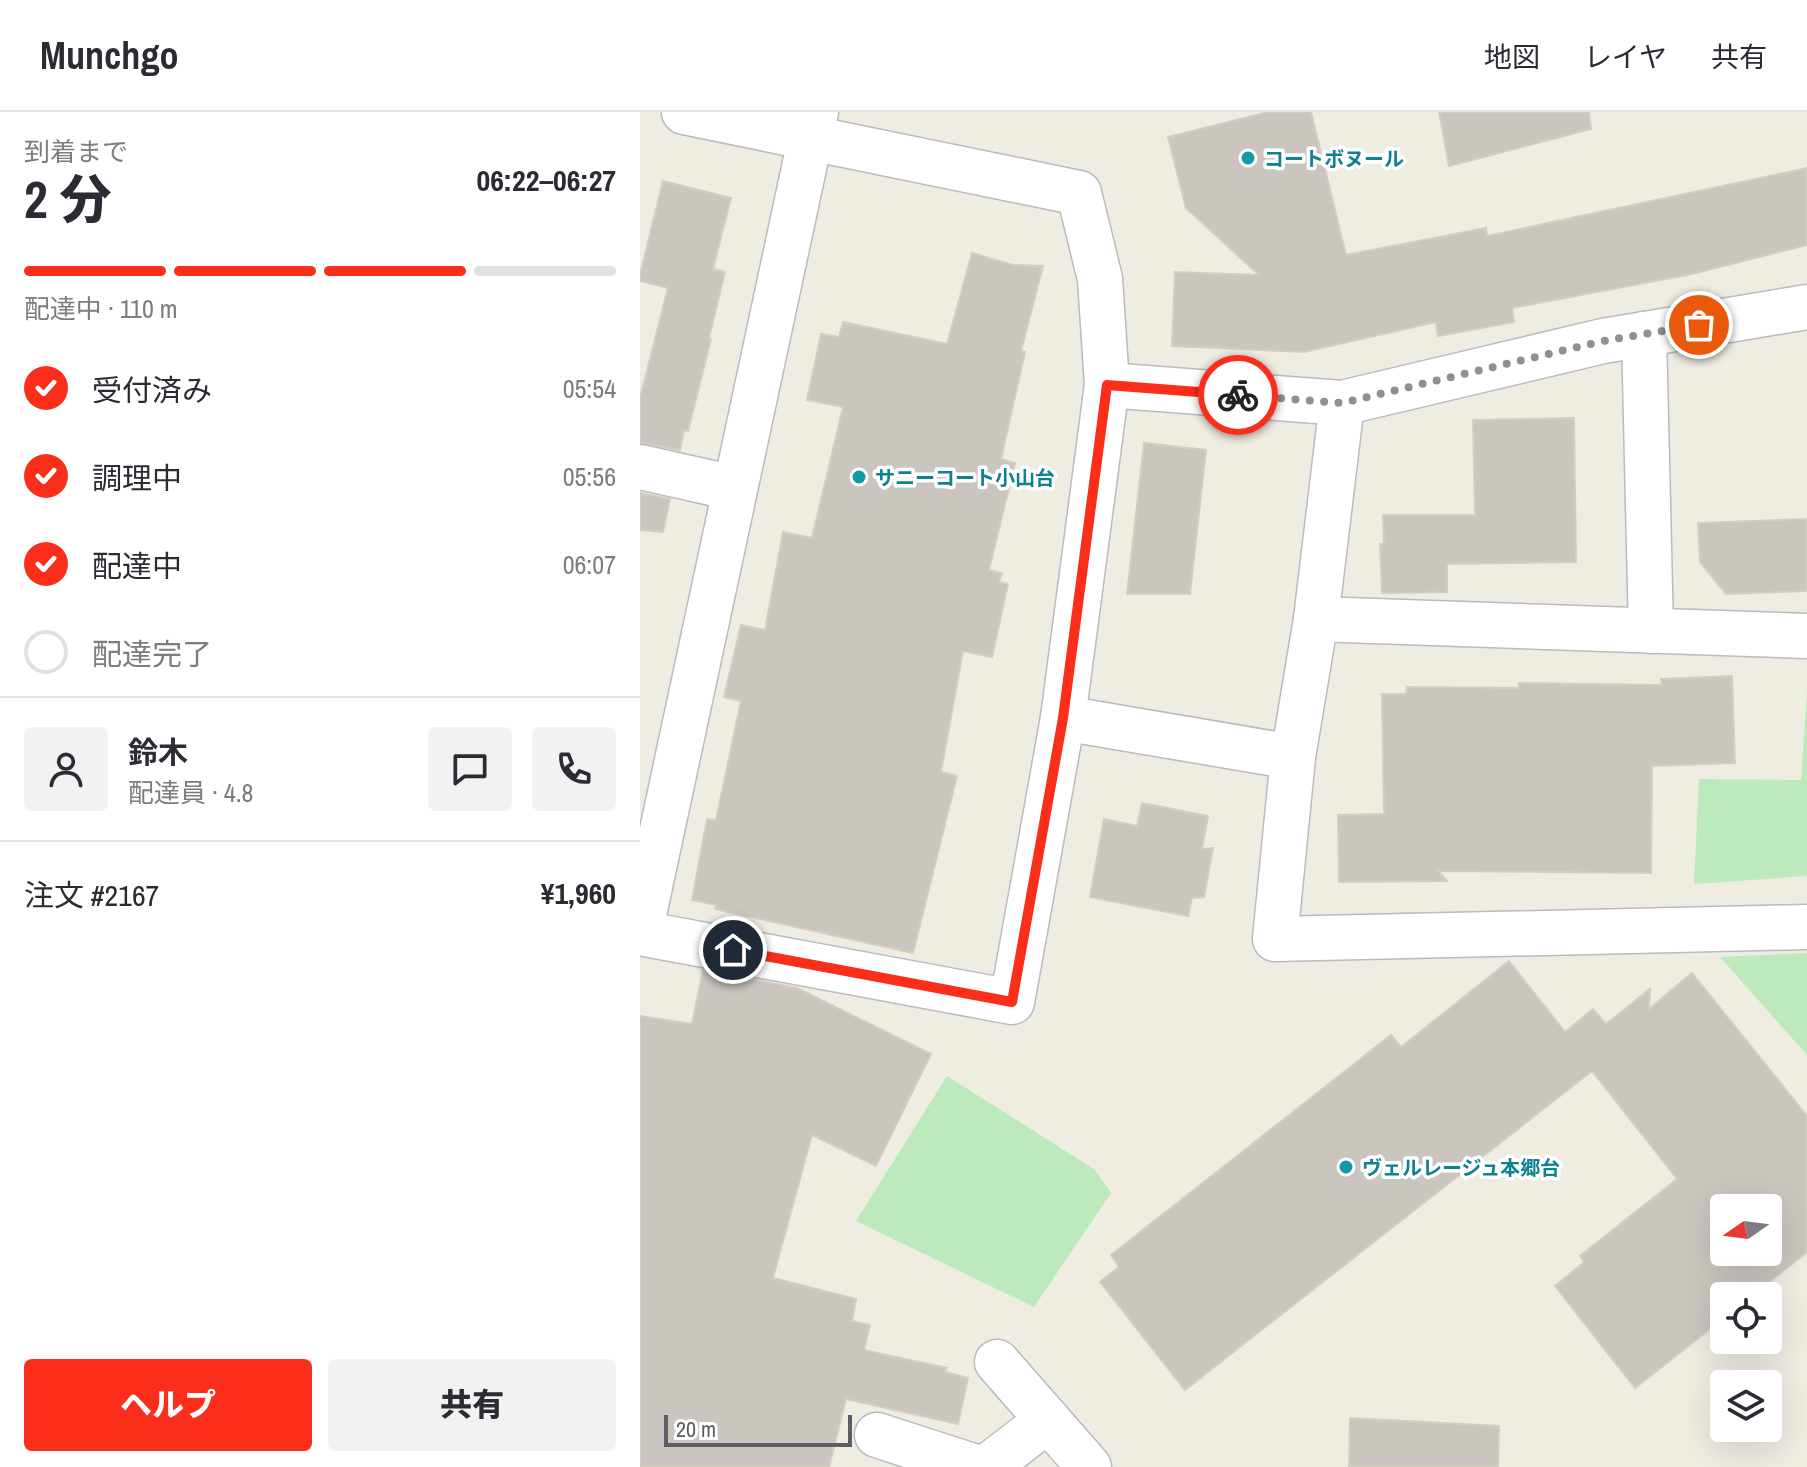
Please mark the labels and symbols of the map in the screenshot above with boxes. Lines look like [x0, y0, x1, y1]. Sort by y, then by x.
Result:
place label: コートボヌール [1264, 145, 1404, 172]
marker: コートボヌール [1239, 149, 1257, 167]
pin [1665, 291, 1733, 359]
courier [1198, 355, 1278, 435]
place label: サニーコート小山台 [875, 464, 1055, 491]
marker: サニーコート小山台 [850, 468, 868, 486]
pin [699, 916, 767, 984]
place label: ヴェルレージュ本郷台 [1362, 1154, 1560, 1181]
marker: ヴェルレージュ本郷台 [1337, 1158, 1355, 1176]
north arrow [1710, 1194, 1782, 1266]
scale bar [664, 1411, 852, 1447]

